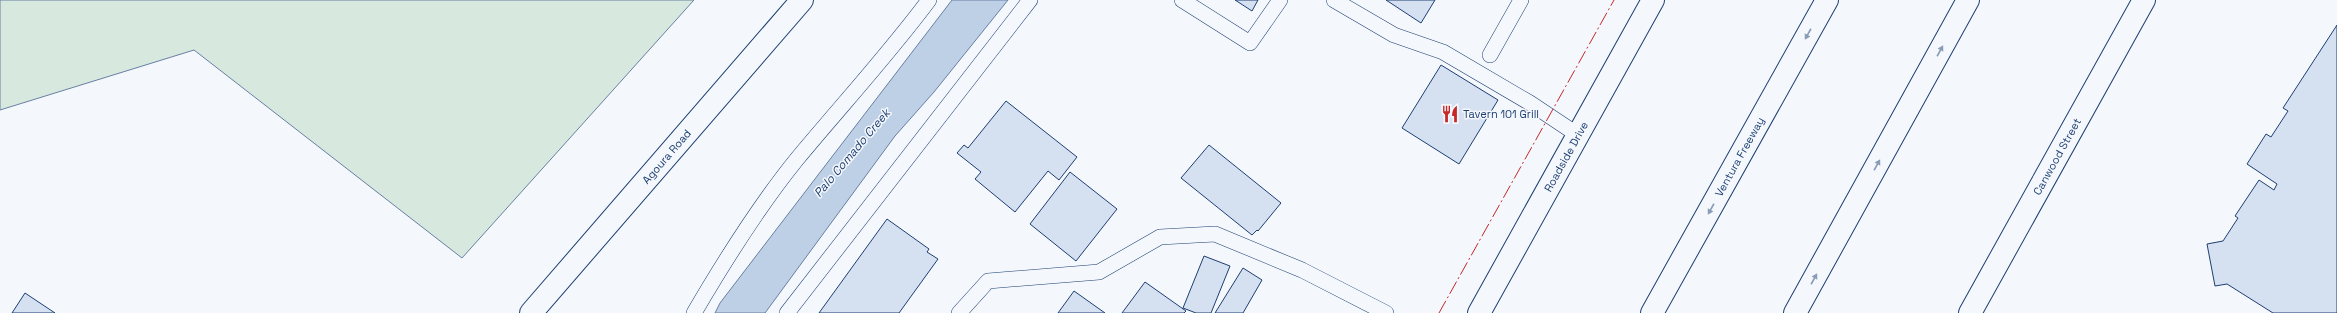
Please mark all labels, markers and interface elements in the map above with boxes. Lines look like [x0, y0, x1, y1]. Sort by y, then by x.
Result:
one-way arrow [1805, 28, 1812, 40]
one-way arrow [1937, 46, 1943, 57]
water label: Palo Comado Creek [810, 104, 895, 200]
restaurant icon: Tavern 101 Grill [1440, 104, 1460, 124]
place label: Tavern 101 Grill [1463, 107, 1539, 121]
street label: Ventura Freeway [1712, 115, 1767, 199]
street label: Canwood Street [2030, 116, 2084, 198]
street label: Roadside Drive [1541, 119, 1591, 194]
street label: Agoura Road [639, 126, 694, 187]
one-way arrow [1874, 159, 1880, 171]
one-way arrow [1707, 203, 1714, 214]
one-way arrow [1811, 273, 1817, 285]

